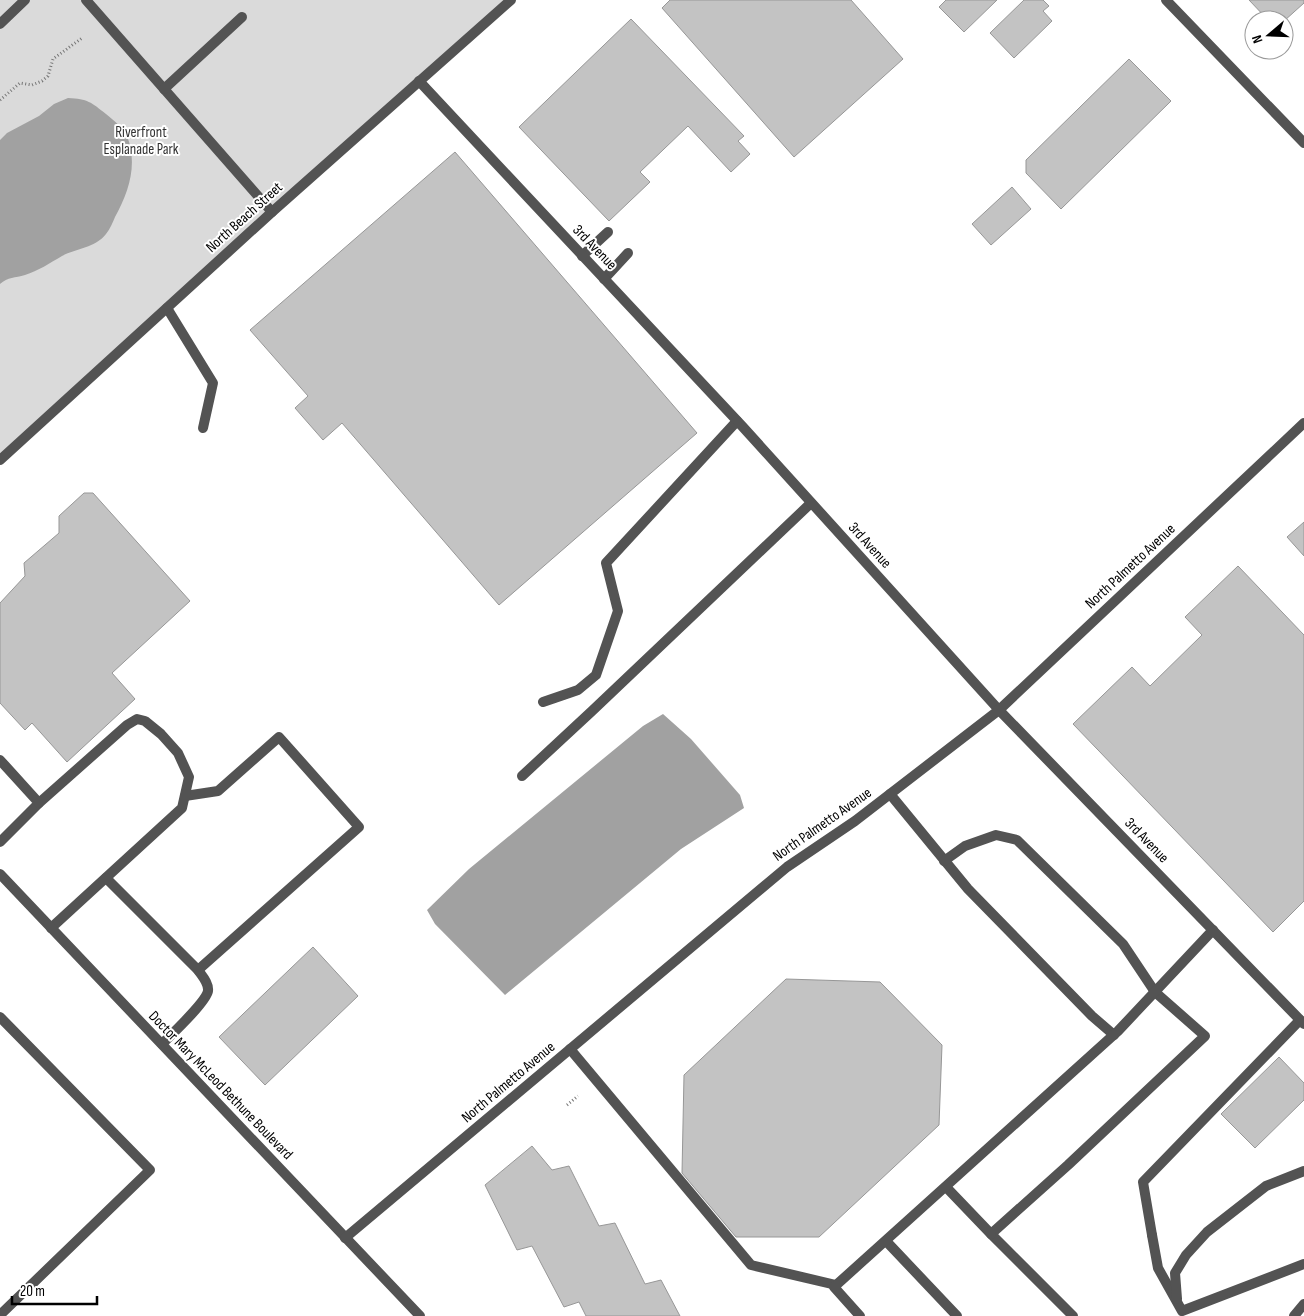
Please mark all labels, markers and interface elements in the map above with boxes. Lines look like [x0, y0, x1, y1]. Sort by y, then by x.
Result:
north arrow [1244, 10, 1294, 60]
text: N [1248, 33, 1266, 45]
park label: Riverfront Esplanade Park [103, 123, 179, 159]
street label: North Beach Street [202, 178, 287, 257]
street label: 3rd Avenue [568, 221, 621, 274]
street label: 3rd Avenue [844, 518, 895, 572]
street label: North Palmetto Avenue [1081, 520, 1179, 613]
street label: North Palmetto Avenue [769, 783, 875, 866]
street label: 3rd Avenue [1120, 814, 1173, 867]
street label: Doctor Mary McLeod Bethune Boulevard [144, 1007, 297, 1164]
street label: North Palmetto Avenue [458, 1038, 559, 1127]
scale bar [12, 1274, 98, 1306]
text: 20 m [20, 1282, 45, 1301]

